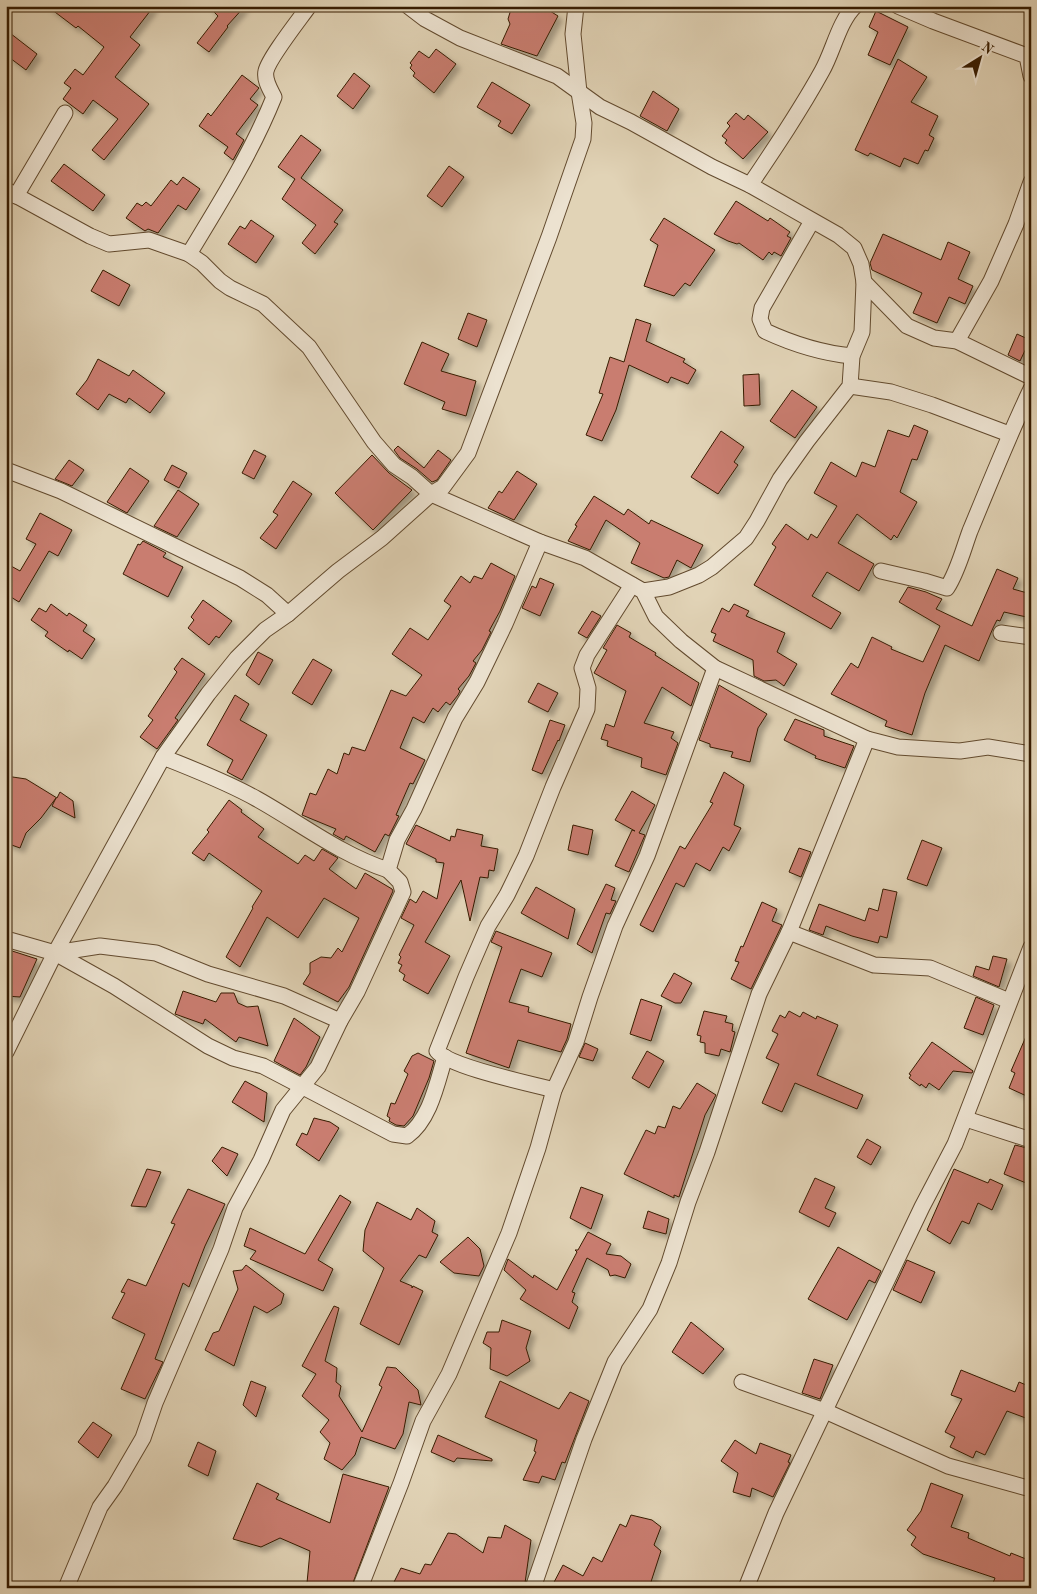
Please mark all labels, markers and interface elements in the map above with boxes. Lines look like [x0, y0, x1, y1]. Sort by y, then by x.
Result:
north arrow [954, 32, 1004, 82]
text: N [979, 40, 996, 57]

